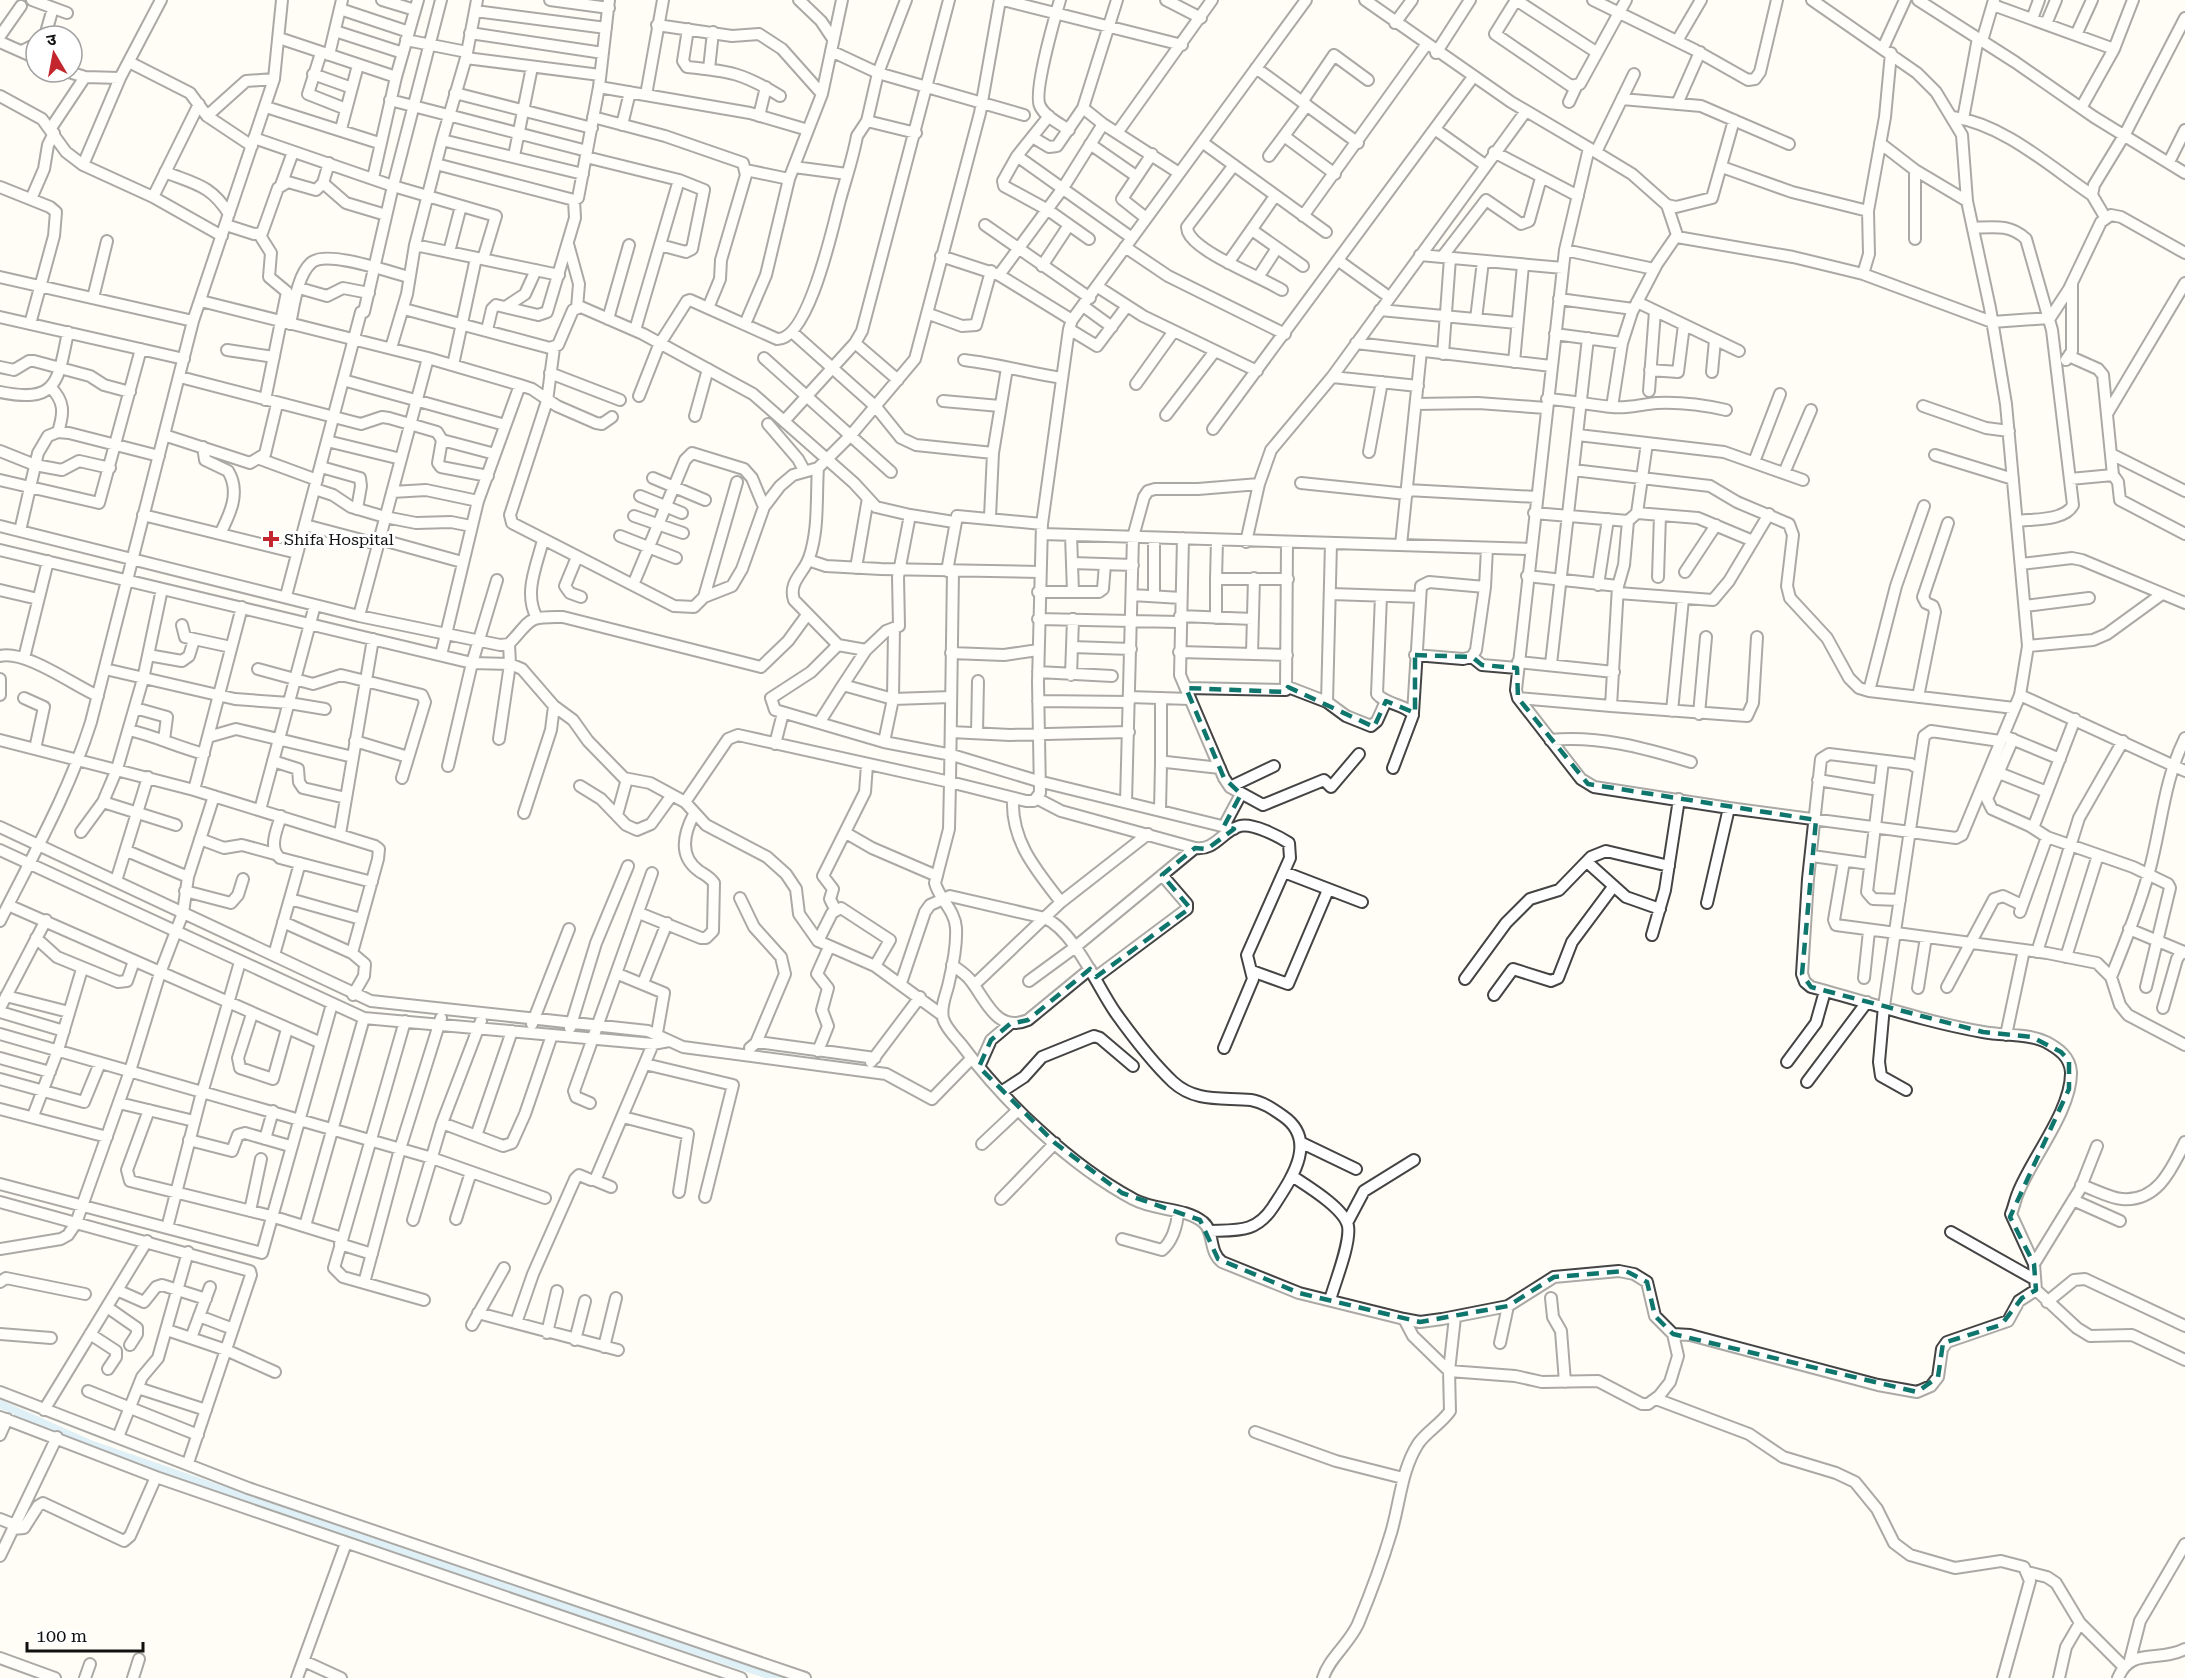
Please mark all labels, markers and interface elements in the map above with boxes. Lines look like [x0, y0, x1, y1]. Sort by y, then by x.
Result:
north arrow [24, 24, 84, 84]
text: उ [45, 29, 58, 50]
marker: Shifa Hospital [262, 530, 280, 548]
place label: Shifa Hospital [284, 530, 394, 549]
scale bar [27, 1615, 142, 1653]
text: 100 m [36, 1625, 87, 1646]

